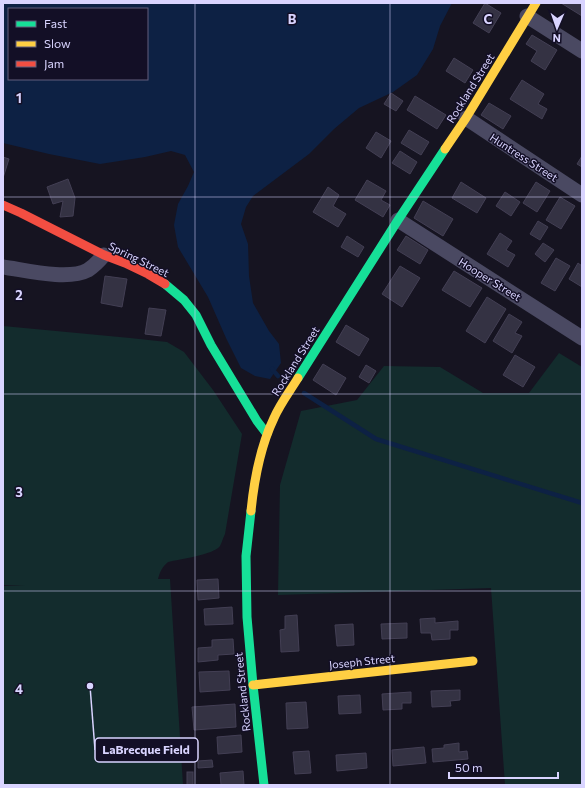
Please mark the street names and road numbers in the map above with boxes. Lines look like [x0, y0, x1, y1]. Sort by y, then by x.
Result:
street label: Rockland Street [443, 50, 497, 125]
street label: Huntress Street [488, 130, 561, 184]
street label: Spring Street [107, 239, 172, 279]
street label: Hooper Street [456, 255, 524, 304]
street label: Rockland Street [268, 323, 322, 398]
street label: Rockland Street [231, 651, 253, 732]
street label: Joseph Street [328, 651, 396, 672]

